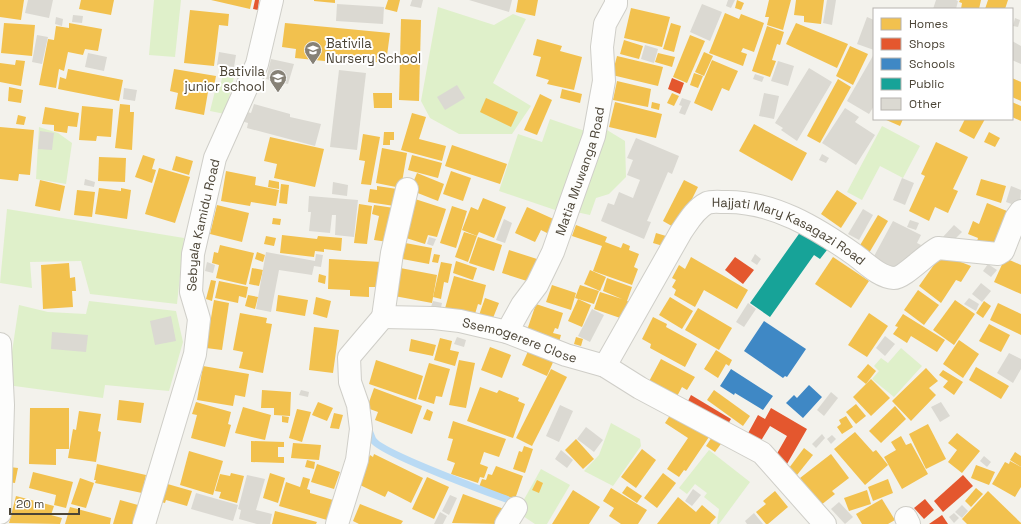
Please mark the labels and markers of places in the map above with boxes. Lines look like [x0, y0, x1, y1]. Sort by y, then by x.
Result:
place label: Bativila Nursery School [326, 35, 421, 67]
school or university icon: Bativila Nursery School [303, 40, 323, 65]
place label: Bativila junior school [184, 63, 266, 95]
school or university icon: Bativila junior school [268, 68, 288, 93]

